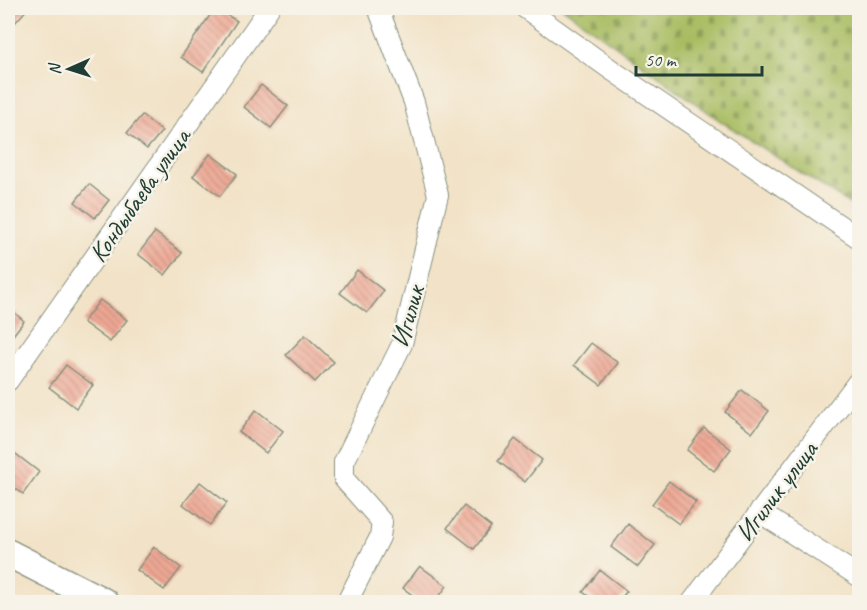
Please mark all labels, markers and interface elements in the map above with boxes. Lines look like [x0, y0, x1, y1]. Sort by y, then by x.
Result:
north arrow [39, 39, 99, 99]
scale bar [636, 39, 762, 77]
text: 50 m [645, 49, 678, 71]
text: N [45, 61, 65, 75]
street label: Кондыбаева улица [81, 120, 199, 269]
street label: Игилик [383, 280, 432, 351]
street label: Игилик улица [728, 433, 826, 548]

